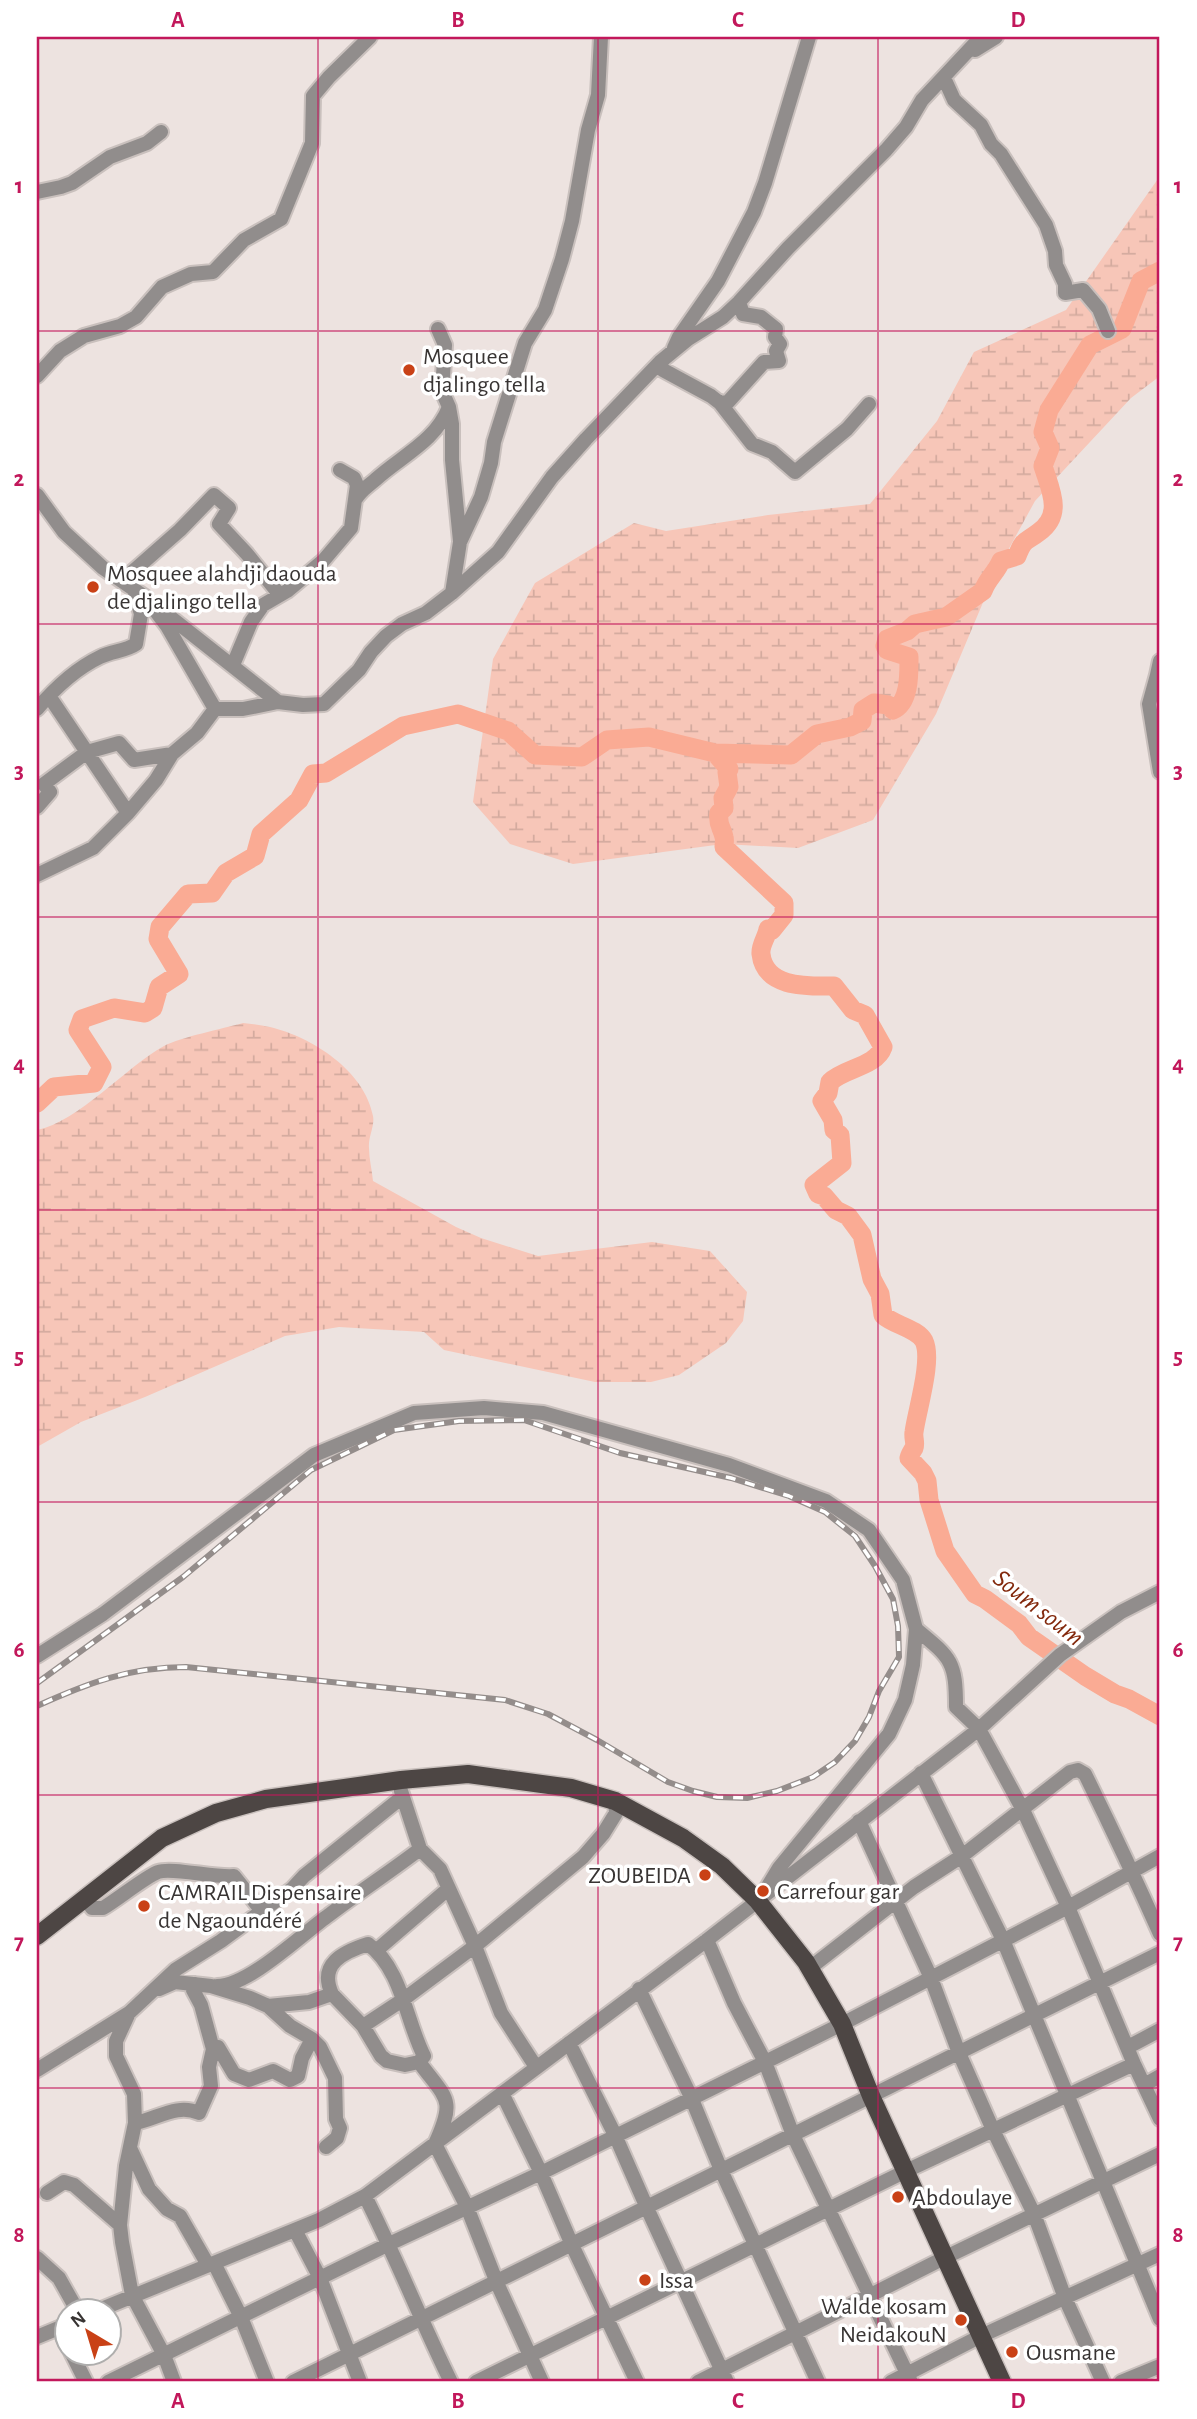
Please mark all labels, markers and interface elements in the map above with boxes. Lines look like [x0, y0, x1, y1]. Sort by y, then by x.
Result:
text: A [171, 9, 185, 32]
text: B [451, 9, 465, 32]
text: C [732, 9, 744, 32]
text: D [1010, 9, 1026, 32]
text: 1 [15, 175, 23, 198]
text: 1 [1174, 175, 1182, 198]
place label: Mosquee djalingo tella [423, 345, 546, 397]
marker: Mosquee djalingo tella [401, 362, 417, 378]
text: 2 [14, 468, 25, 491]
text: 2 [1173, 468, 1184, 491]
place label: Mosquee alahdji daouda de djalingo tella [107, 562, 337, 614]
marker: Mosquee alahdji daouda de djalingo tella [85, 579, 101, 595]
text: 3 [14, 760, 24, 783]
text: 3 [1173, 760, 1183, 783]
text: 4 [13, 1053, 25, 1076]
text: 4 [1172, 1053, 1184, 1076]
text: 5 [14, 1346, 24, 1369]
text: 5 [1173, 1346, 1183, 1369]
water label: Soum soum [988, 1565, 1088, 1651]
text: 6 [13, 1639, 25, 1662]
text: 6 [1172, 1639, 1184, 1662]
place label: ZOUBEIDA [588, 1864, 691, 1888]
marker: ZOUBEIDA [697, 1867, 713, 1883]
place label: Carrefour gar [777, 1880, 899, 1904]
place label: CAMRAIL Dispensaire de Ngaoundéré [158, 1881, 361, 1933]
marker: Carrefour gar [755, 1883, 771, 1899]
marker: CAMRAIL Dispensaire de Ngaoundéré [136, 1898, 152, 1914]
text: 7 [14, 1931, 24, 1954]
text: 7 [1173, 1931, 1183, 1954]
place label: Abdoulaye [912, 2186, 1012, 2210]
marker: Abdoulaye [890, 2189, 906, 2205]
text: 8 [13, 2224, 25, 2247]
text: 8 [1172, 2224, 1184, 2247]
place label: Issa [659, 2269, 694, 2293]
marker: Issa [637, 2272, 653, 2288]
place label: Walde kosam NeidakouN [821, 2295, 947, 2347]
north arrow [52, 2296, 122, 2366]
text: N [67, 2308, 90, 2331]
marker: Walde kosam NeidakouN [953, 2312, 969, 2328]
place label: Ousmane [1026, 2341, 1116, 2365]
marker: Ousmane [1004, 2344, 1020, 2360]
text: A [171, 2390, 185, 2413]
text: B [451, 2390, 465, 2413]
text: C [732, 2390, 744, 2413]
text: D [1010, 2390, 1026, 2413]

